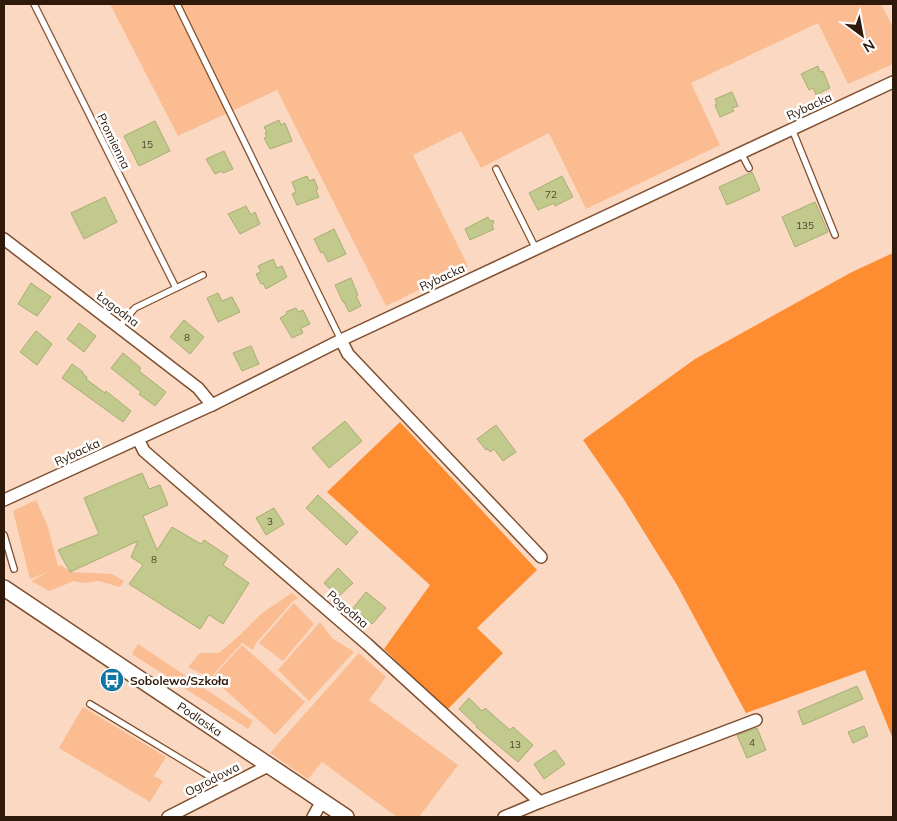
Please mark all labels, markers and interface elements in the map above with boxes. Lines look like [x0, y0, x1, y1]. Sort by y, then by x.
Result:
north arrow [837, 10, 887, 60]
text: N [860, 36, 878, 56]
street label: Rybacka [784, 89, 834, 123]
street label: Promienna [94, 111, 134, 171]
house number: 15 [141, 138, 153, 151]
house number: 72 [545, 188, 557, 201]
house number: 135 [796, 219, 814, 232]
street label: Rybacka [417, 260, 467, 294]
street label: Łagodna [93, 288, 142, 330]
house number: 8 [184, 331, 190, 344]
street label: Rybacka [52, 435, 102, 469]
house number: 3 [267, 515, 273, 528]
house number: 8 [151, 553, 157, 566]
street label: Pogodna [324, 587, 372, 631]
bus stop icon: Sobolewo/Szkoła [99, 667, 125, 693]
place label: Sobolewo/Szkoła [130, 673, 229, 688]
street label: Podlaska [175, 699, 225, 739]
house number: 4 [749, 736, 755, 749]
house number: 13 [509, 738, 521, 751]
street label: Ogrodowa [182, 759, 242, 799]

